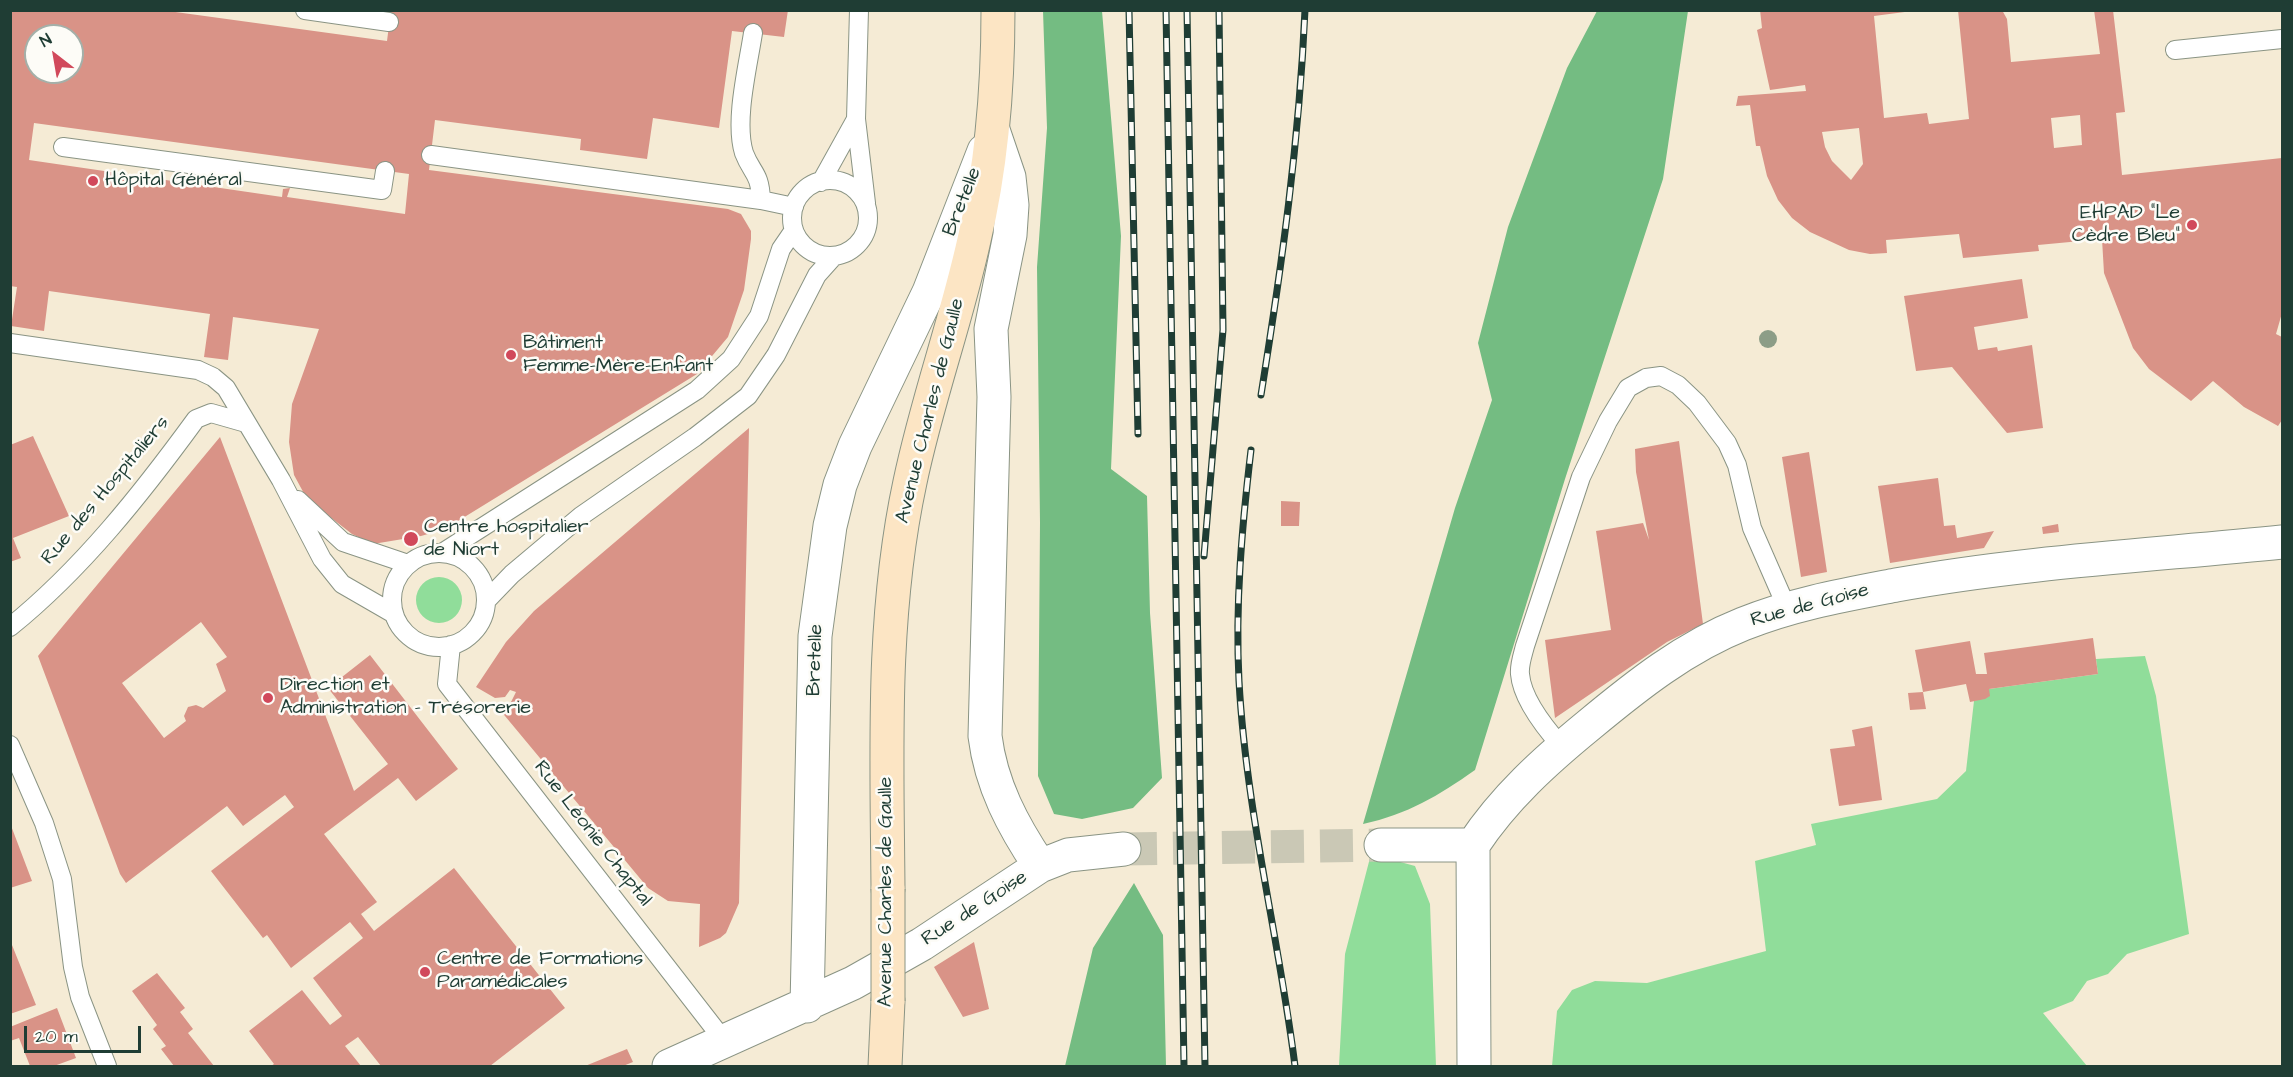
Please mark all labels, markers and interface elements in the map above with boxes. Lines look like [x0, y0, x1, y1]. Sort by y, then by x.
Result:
north arrow [24, 24, 84, 84]
text: N [36, 28, 56, 52]
street label: Bretelle [938, 164, 988, 240]
place label: Hôpital Général [105, 169, 242, 193]
marker: Hôpital Général [86, 174, 100, 188]
place label: EHPAD "Le Cèdre Bleu" [2072, 202, 2180, 249]
marker: EHPAD "Le Cèdre Bleu" [2185, 218, 2199, 232]
street label: Avenue Charles de Gaulle [891, 296, 971, 526]
place label: Bâtiment Femme-Mère-Enfant [523, 332, 713, 379]
marker: Bâtiment Femme-Mère-Enfant [504, 348, 518, 362]
street label: Rue des Hospitaliers [37, 412, 175, 570]
place label: Centre hospitalier de Niort [424, 516, 589, 563]
marker: Centre hospitalier de Niort [402, 530, 420, 548]
street label: Rue de Goise [1748, 579, 1872, 633]
street label: Bretelle [803, 624, 829, 696]
place label: Direction et Administration - Trésorerie [280, 674, 531, 721]
marker: Direction et Administration - Trésorerie [261, 691, 275, 705]
street label: Rue Léonie Chaptal [528, 757, 656, 911]
street label: Avenue Charles de Gaulle [875, 777, 899, 1007]
street label: Rue de Goise [918, 866, 1032, 952]
place label: Centre de Formations Paramédicales [437, 948, 643, 995]
marker: Centre de Formations Paramédicales [418, 965, 432, 979]
scale bar [27, 1014, 144, 1052]
text: 20 m [35, 1024, 78, 1049]

